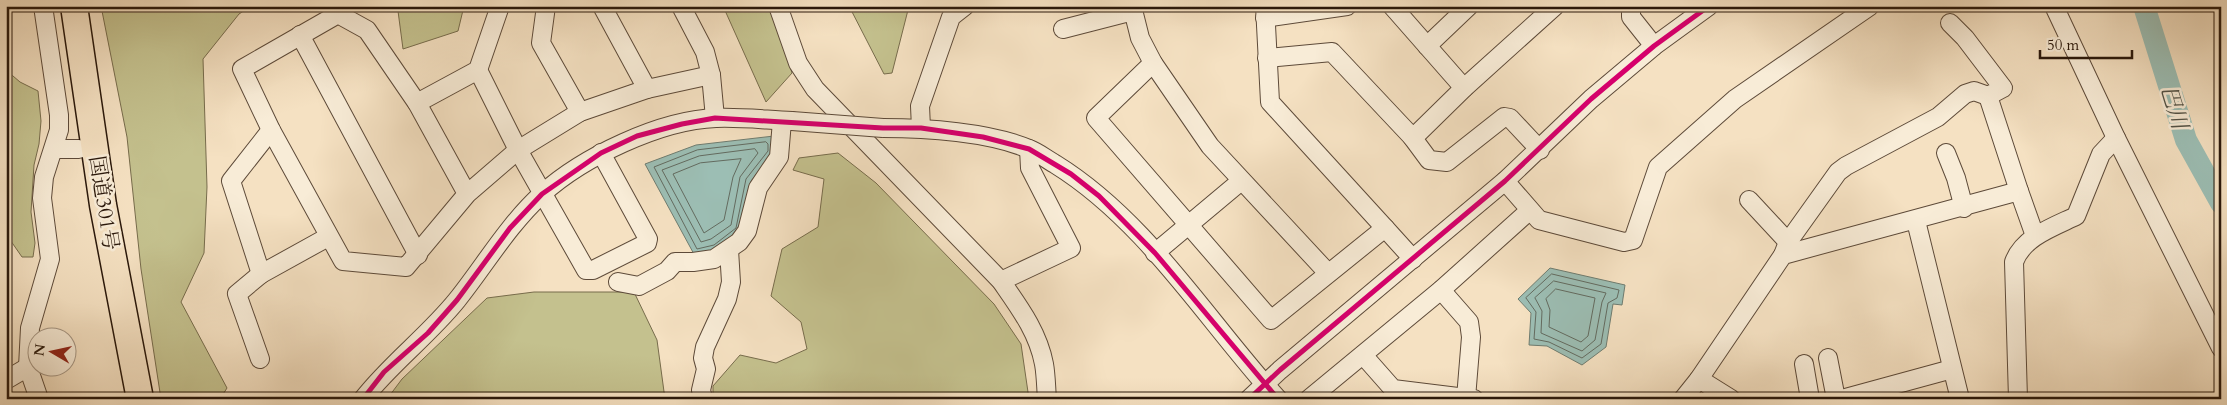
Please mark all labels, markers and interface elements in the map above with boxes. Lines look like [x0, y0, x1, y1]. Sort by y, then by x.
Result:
scale bar [2040, 28, 2132, 60]
text: 50 m [2047, 35, 2079, 55]
water label: 巴川 [2153, 82, 2195, 135]
street label: 国道301号 [82, 154, 125, 252]
north arrow [28, 328, 78, 378]
text: N [29, 343, 50, 358]

